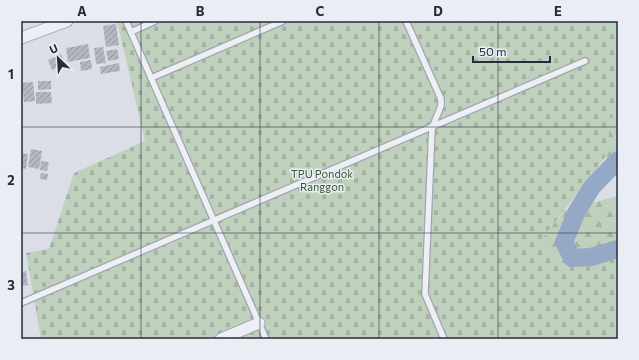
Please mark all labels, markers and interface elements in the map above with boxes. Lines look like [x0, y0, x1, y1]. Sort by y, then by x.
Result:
text: A [77, 3, 87, 19]
text: B [196, 3, 205, 19]
text: C [316, 3, 325, 19]
text: D [433, 3, 443, 19]
text: E [554, 3, 562, 19]
north arrow [38, 38, 78, 78]
scale bar [473, 38, 550, 64]
text: U [47, 41, 60, 56]
text: 50 m [479, 44, 507, 58]
text: 1 [8, 66, 14, 82]
park label: TPU Pondok Ranggon [291, 167, 353, 193]
text: 2 [7, 172, 15, 188]
text: 3 [7, 277, 15, 293]

